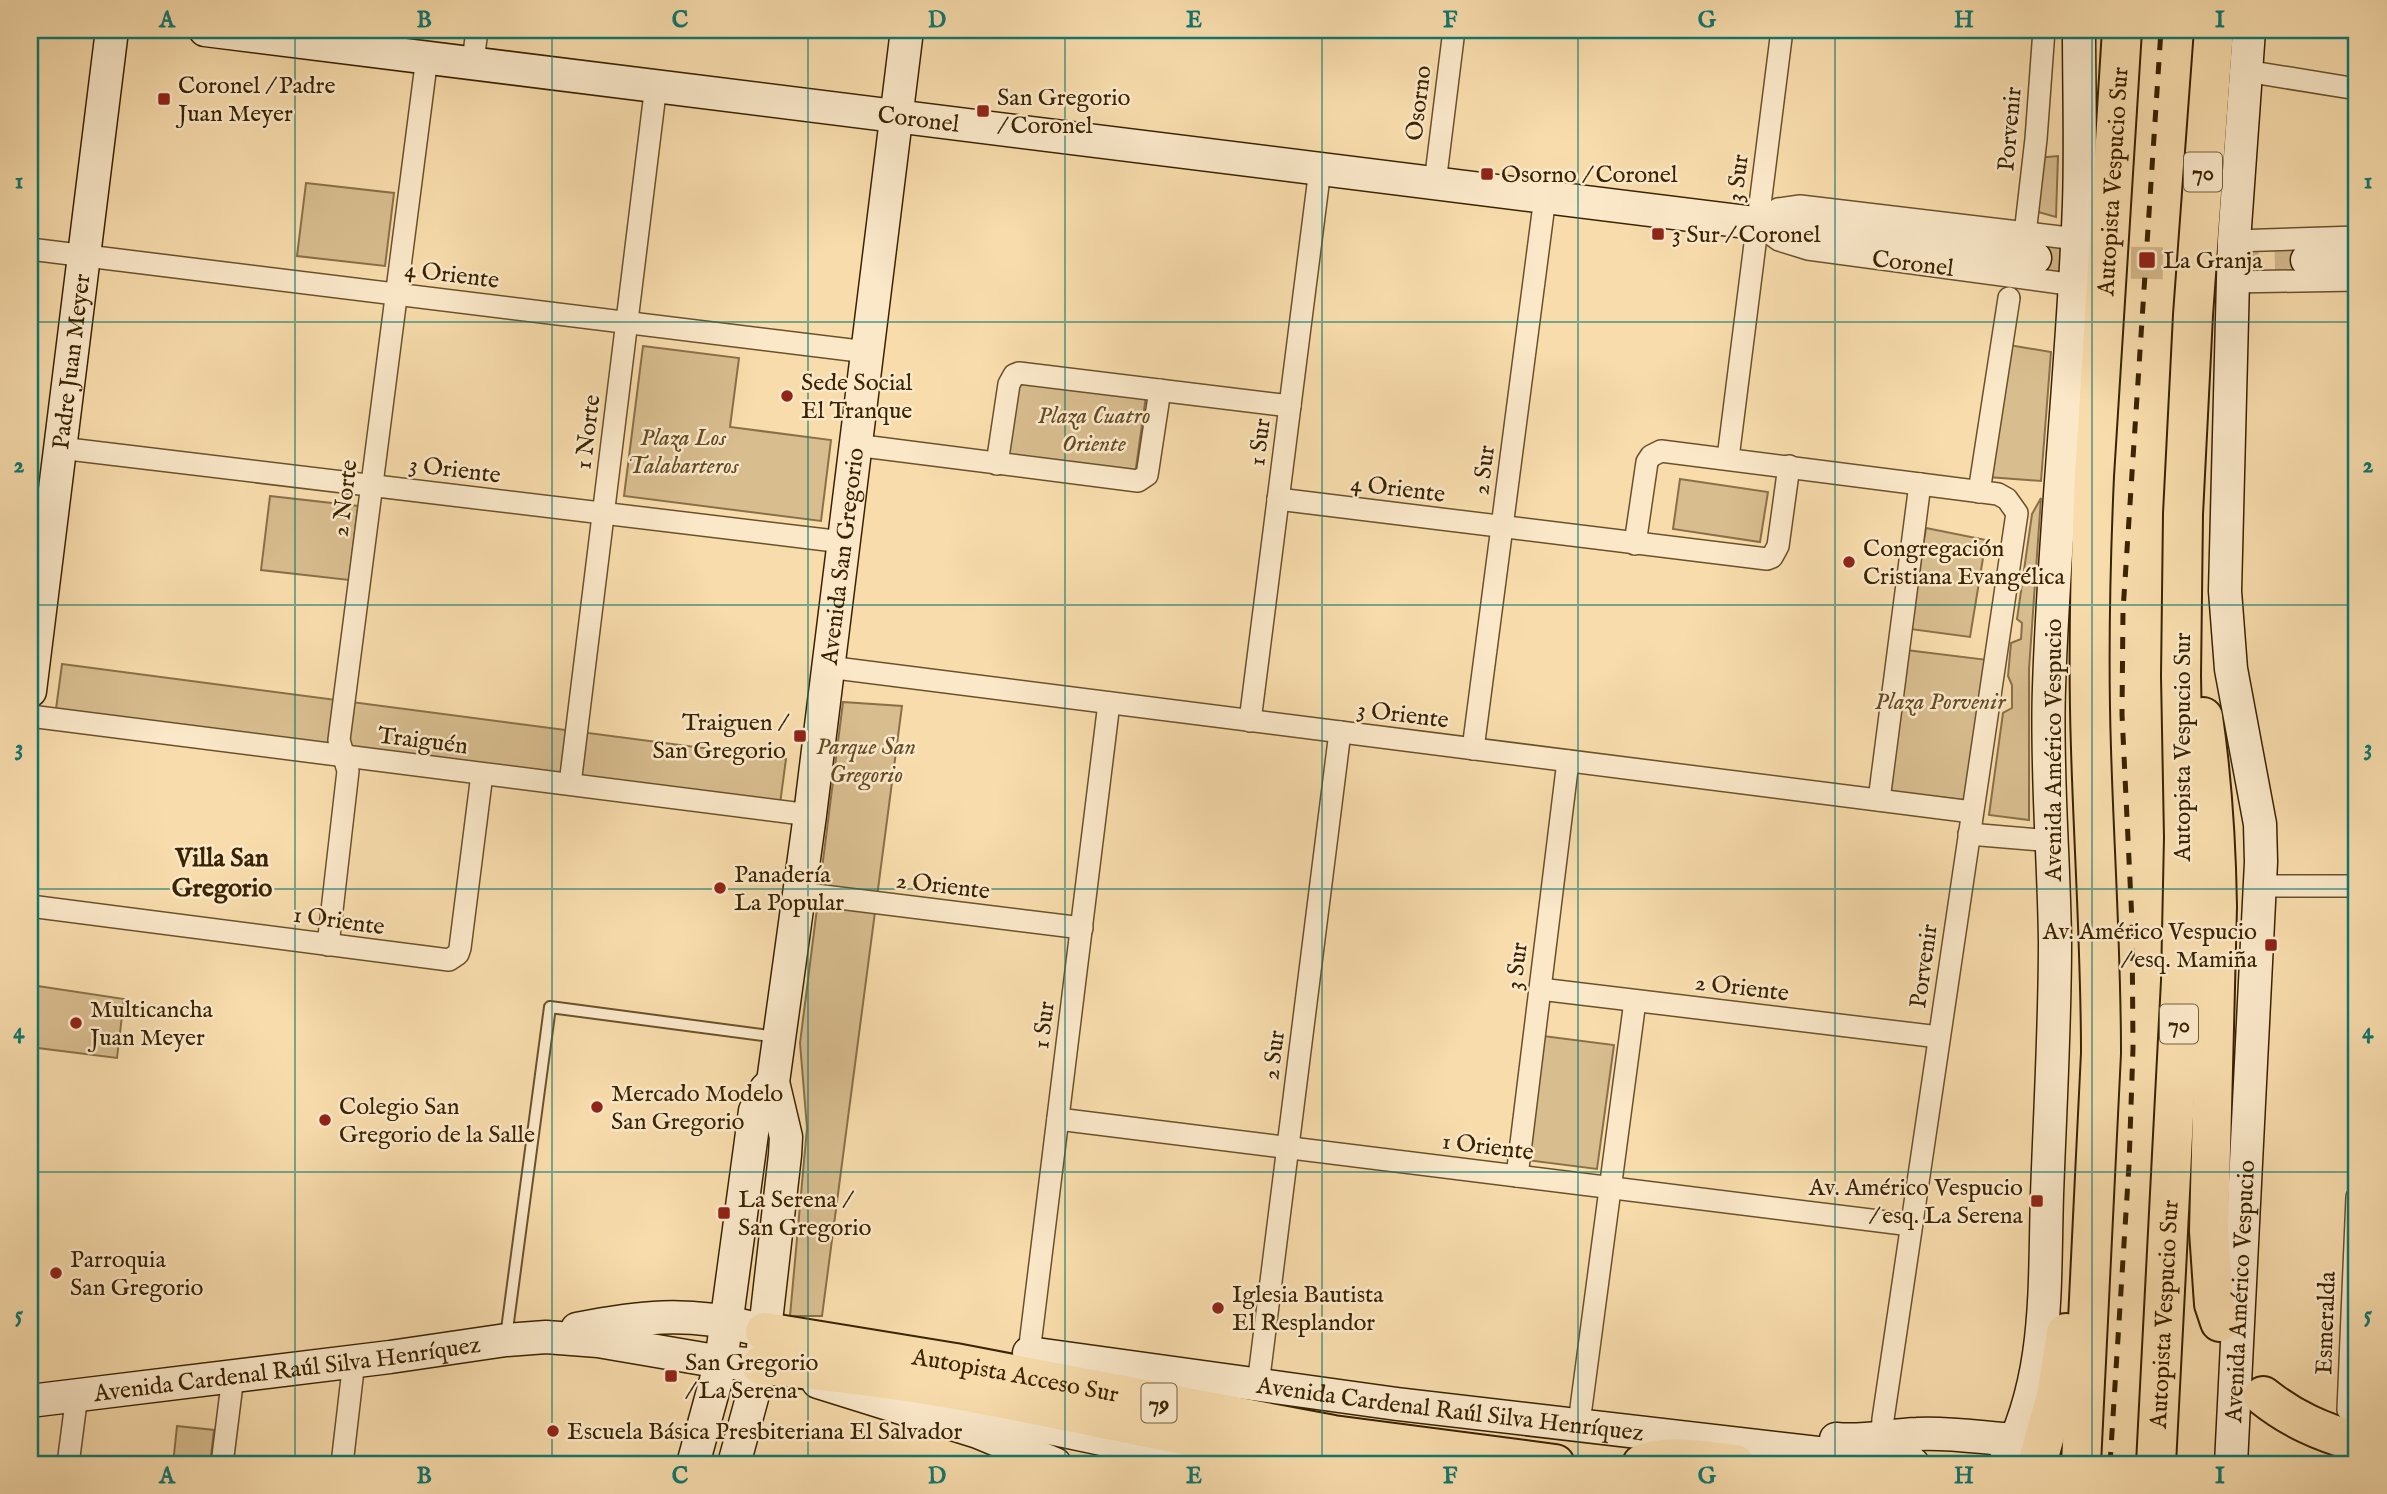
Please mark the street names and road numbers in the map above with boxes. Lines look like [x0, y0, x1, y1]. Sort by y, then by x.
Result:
street label: Osorno [1399, 64, 1439, 143]
street label: Autopista Vespucio Sur [2091, 66, 2137, 298]
street label: Porvenir [1991, 85, 2030, 173]
street label: Coronel [876, 100, 961, 141]
street label: 3 Sur [1720, 152, 1757, 204]
road number: 70 [2184, 153, 2222, 192]
street label: Coronel [1870, 244, 1956, 285]
street label: 4 Oriente [403, 254, 501, 297]
street label: Padre Juan Meyer [46, 272, 99, 451]
street label: 1 Norte [569, 393, 608, 471]
street label: 1 Sur [1242, 416, 1279, 468]
street label: 2 Sur [1466, 443, 1503, 497]
street label: Avenida San Gregorio [815, 446, 872, 667]
street label: 3 Oriente [407, 449, 502, 491]
street label: 2 Norte [325, 458, 366, 539]
street label: 4 Oriente [1349, 468, 1447, 511]
street label: Avenida Américo Vespucio [2039, 619, 2070, 882]
street label: Autopista Vespucio Sur [2168, 632, 2199, 862]
street label: 3 Oriente [1355, 694, 1450, 736]
street label: Traiguén [376, 721, 470, 762]
street label: 2 Oriente [894, 865, 992, 908]
street label: 1 Oriente [291, 900, 387, 943]
street label: Porvenir [1903, 922, 1946, 1010]
street label: 3 Sur [1499, 940, 1536, 992]
street label: 2 Oriente [1693, 967, 1791, 1010]
street label: 1 Sur [1026, 999, 1063, 1051]
road number: 70 [2160, 1004, 2198, 1044]
street label: 2 Sur [1256, 1028, 1293, 1082]
street label: 1 Oriente [1440, 1126, 1535, 1168]
street label: Avenida Américo Vespucio [2219, 1159, 2263, 1424]
street label: Autopista Vespucio Sur [2144, 1199, 2187, 1430]
street label: Esmeralda [2309, 1270, 2344, 1375]
street label: Avenida Cardenal Raúl Silva Henríquez [91, 1330, 483, 1410]
street label: Autopista Acceso Sur [909, 1342, 1121, 1411]
street label: Avenida Cardenal Raúl Silva Henríquez [1254, 1371, 1645, 1450]
road number: 79 [1142, 1384, 1176, 1422]

